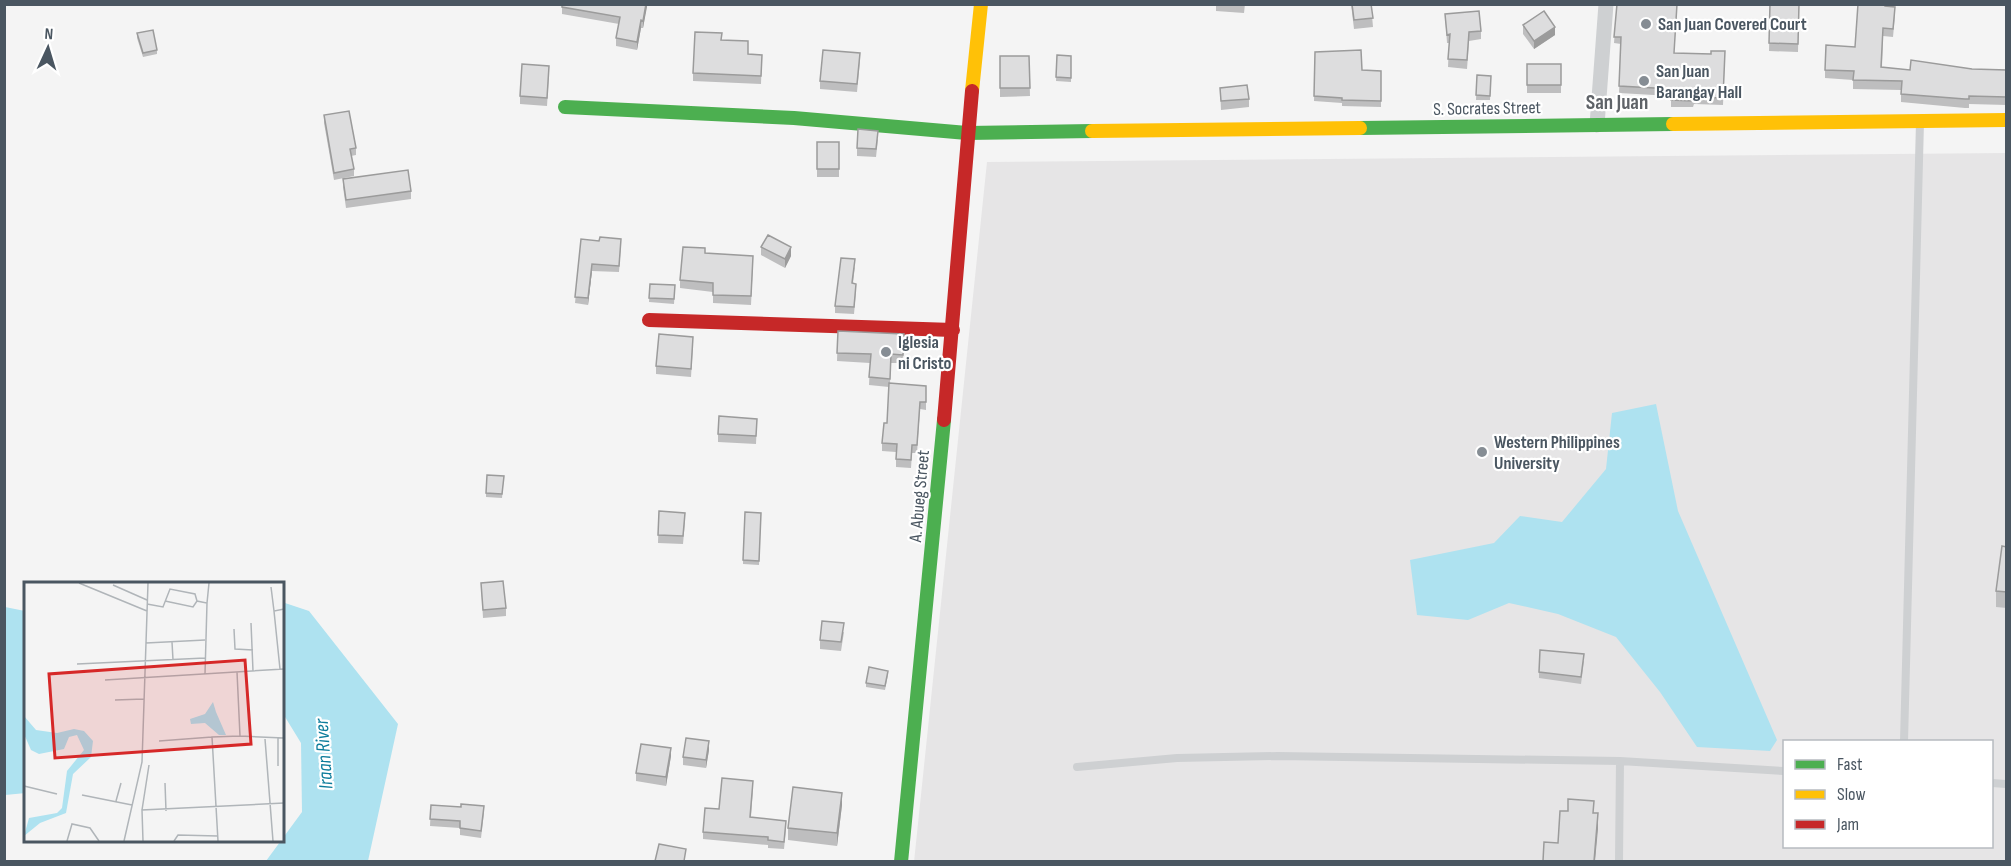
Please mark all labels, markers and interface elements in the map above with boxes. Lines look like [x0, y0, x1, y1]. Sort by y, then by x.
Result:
place label: San Juan Covered Court [1658, 14, 1807, 35]
marker: San Juan Covered Court [1639, 17, 1653, 31]
north arrow [18, 18, 78, 78]
text: N [44, 25, 54, 44]
place label: San Juan Barangay Hall [1656, 61, 1742, 103]
marker: San Juan Barangay Hall [1637, 74, 1651, 88]
district label: San Juan [1586, 90, 1648, 115]
street label: S. Socrates Street [1433, 97, 1542, 120]
place label: Iglesia ni Cristo [898, 332, 952, 374]
marker: Iglesia ni Cristo [879, 345, 893, 359]
place label: Western Philippines University [1494, 432, 1620, 474]
marker: Western Philippines University [1475, 445, 1489, 459]
street label: A. Abueg Street [905, 449, 934, 544]
inset map [24, 582, 284, 842]
water label: Iraan River [309, 717, 338, 790]
legend [1783, 740, 1993, 848]
text: Fast [1837, 754, 1863, 775]
text: Slow [1837, 784, 1866, 805]
text: Jam [1836, 814, 1859, 835]

